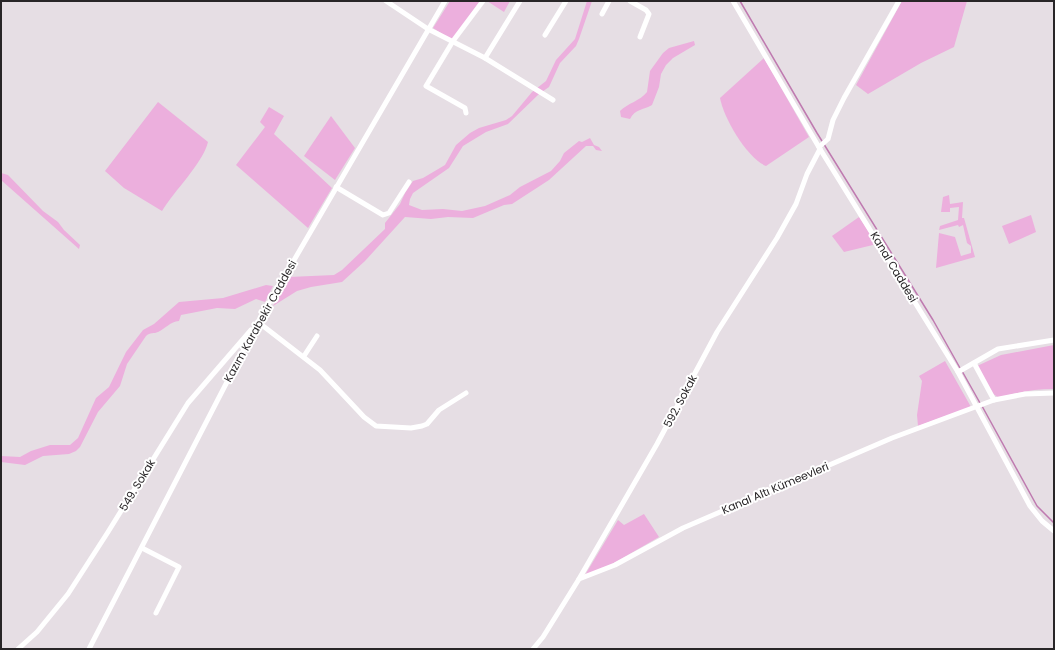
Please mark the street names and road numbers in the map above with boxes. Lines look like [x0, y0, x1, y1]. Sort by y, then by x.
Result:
street label: Kanal Caddesi [866, 228, 922, 306]
street label: Kazım Karabekir Caddesi [220, 257, 300, 385]
street label: 592. Sokak [659, 371, 701, 430]
street label: 549. Sokak [115, 456, 159, 514]
street label: Kanal Altı Kümeevleri [719, 458, 831, 518]

